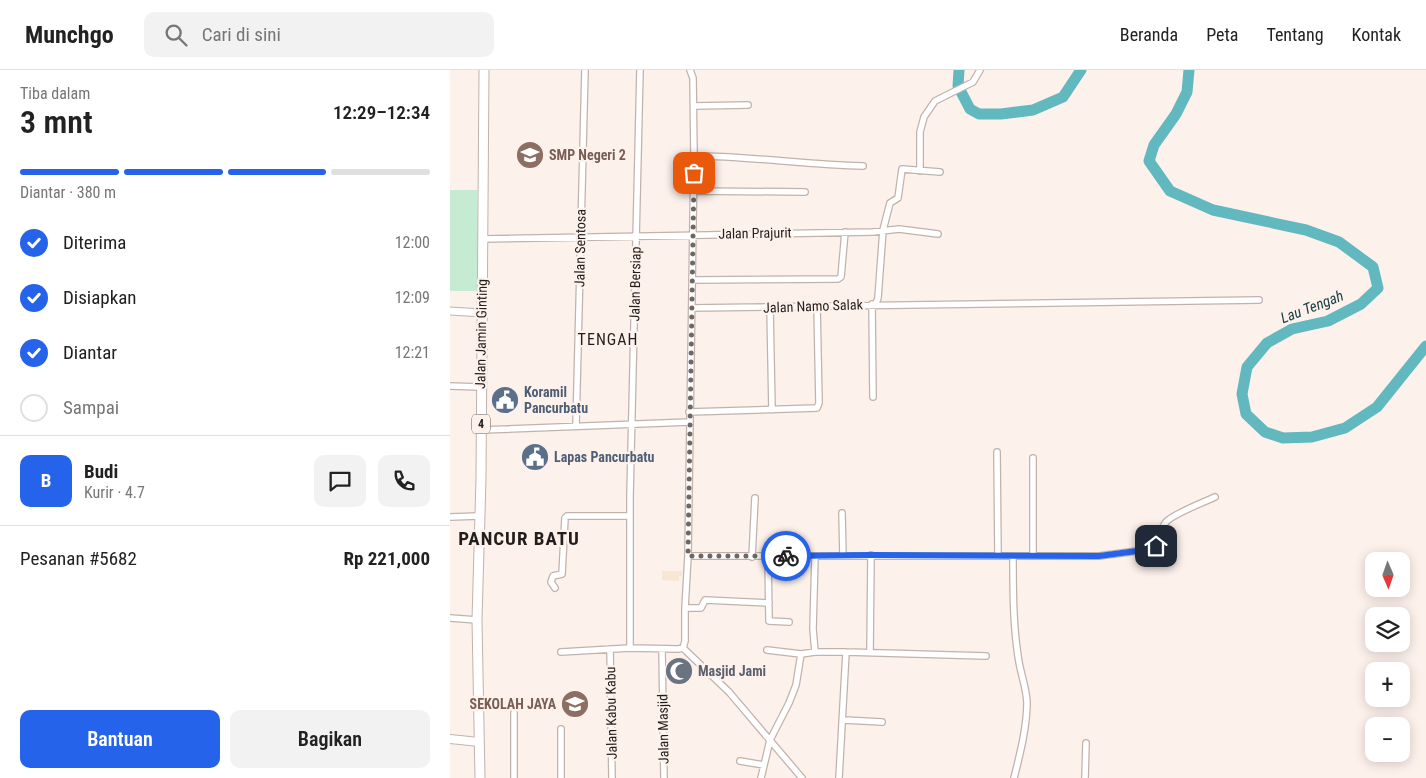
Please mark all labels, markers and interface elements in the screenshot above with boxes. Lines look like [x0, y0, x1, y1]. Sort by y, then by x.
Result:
search box [144, 12, 494, 57]
text: Munchgo [25, 21, 114, 49]
icon: search [162, 21, 190, 49]
text: Cari di sini [202, 23, 281, 46]
text: Beranda [1120, 24, 1178, 45]
text: Peta [1206, 24, 1238, 45]
text: Tentang [1266, 24, 1324, 45]
text: Kontak [1352, 24, 1401, 45]
text: Tiba dalam [20, 84, 90, 103]
text: 12:29–12:34 [333, 101, 430, 124]
text: 3 mnt [20, 103, 93, 141]
school or university icon: SMP Negeri 2 [515, 140, 545, 170]
place label: SMP Negeri 2 [549, 147, 626, 163]
pin [673, 152, 715, 194]
icon: bag [680, 159, 708, 187]
text: Diantar · 380 m [20, 183, 116, 202]
street label: Jalan Sentosa [571, 209, 589, 287]
street label: Jalan Prajurit [718, 224, 792, 242]
icon: check [20, 229, 48, 257]
text: Diterima [63, 231, 126, 254]
text: 12:00 [395, 233, 430, 252]
street label: Jalan Bersiap [626, 246, 644, 322]
street label: Jalan Jamin Ginting [472, 279, 490, 389]
icon: check [20, 284, 48, 312]
text: Disiapkan [63, 286, 137, 309]
water label: Lau Tengah [1278, 287, 1346, 327]
text: 12:09 [395, 288, 430, 307]
street label: Jalan Namo Salak [763, 296, 864, 316]
district label: TENGAH [578, 330, 638, 349]
icon: check [20, 339, 48, 367]
text: Diantar [63, 341, 117, 364]
text: 12:21 [395, 343, 430, 362]
place label: Koramil Pancurbatu [524, 384, 588, 416]
public building icon: Koramil Pancurbatu [490, 385, 520, 415]
text: Sampai [63, 396, 119, 419]
road number: 4 [472, 414, 490, 434]
public building icon: Lapas Pancurbatu [520, 442, 550, 472]
place label: Lapas Pancurbatu [554, 449, 655, 465]
button: chat [314, 455, 366, 507]
button: phone [378, 455, 430, 507]
text: Budi [84, 460, 118, 483]
text: B [41, 469, 51, 492]
text: Kurir · 4.7 [84, 483, 145, 502]
pin [1135, 525, 1177, 567]
district label: PANCUR BATU [458, 527, 580, 550]
courier [761, 531, 811, 581]
icon: home [1142, 532, 1170, 560]
icon: bike [772, 542, 800, 570]
text: Pesanan #5682 [20, 547, 137, 570]
text: Rp 221,000 [343, 547, 430, 570]
north arrow [1365, 552, 1410, 598]
map controls [1365, 552, 1410, 762]
button: layers [1365, 607, 1410, 652]
mosque icon: Masjid Jami [664, 656, 694, 686]
button: + [1365, 662, 1410, 707]
place label: Masjid Jami [698, 663, 766, 679]
street label: Jalan Kabu Kabu [602, 667, 620, 759]
school or university icon: SEKOLAH JAYA [560, 689, 590, 719]
street label: Jalan Masjid [654, 694, 672, 764]
place label: SEKOLAH JAYA [470, 696, 557, 712]
button: Bantuan [20, 710, 220, 768]
button: Bagikan [230, 710, 430, 768]
button: − [1365, 717, 1410, 762]

